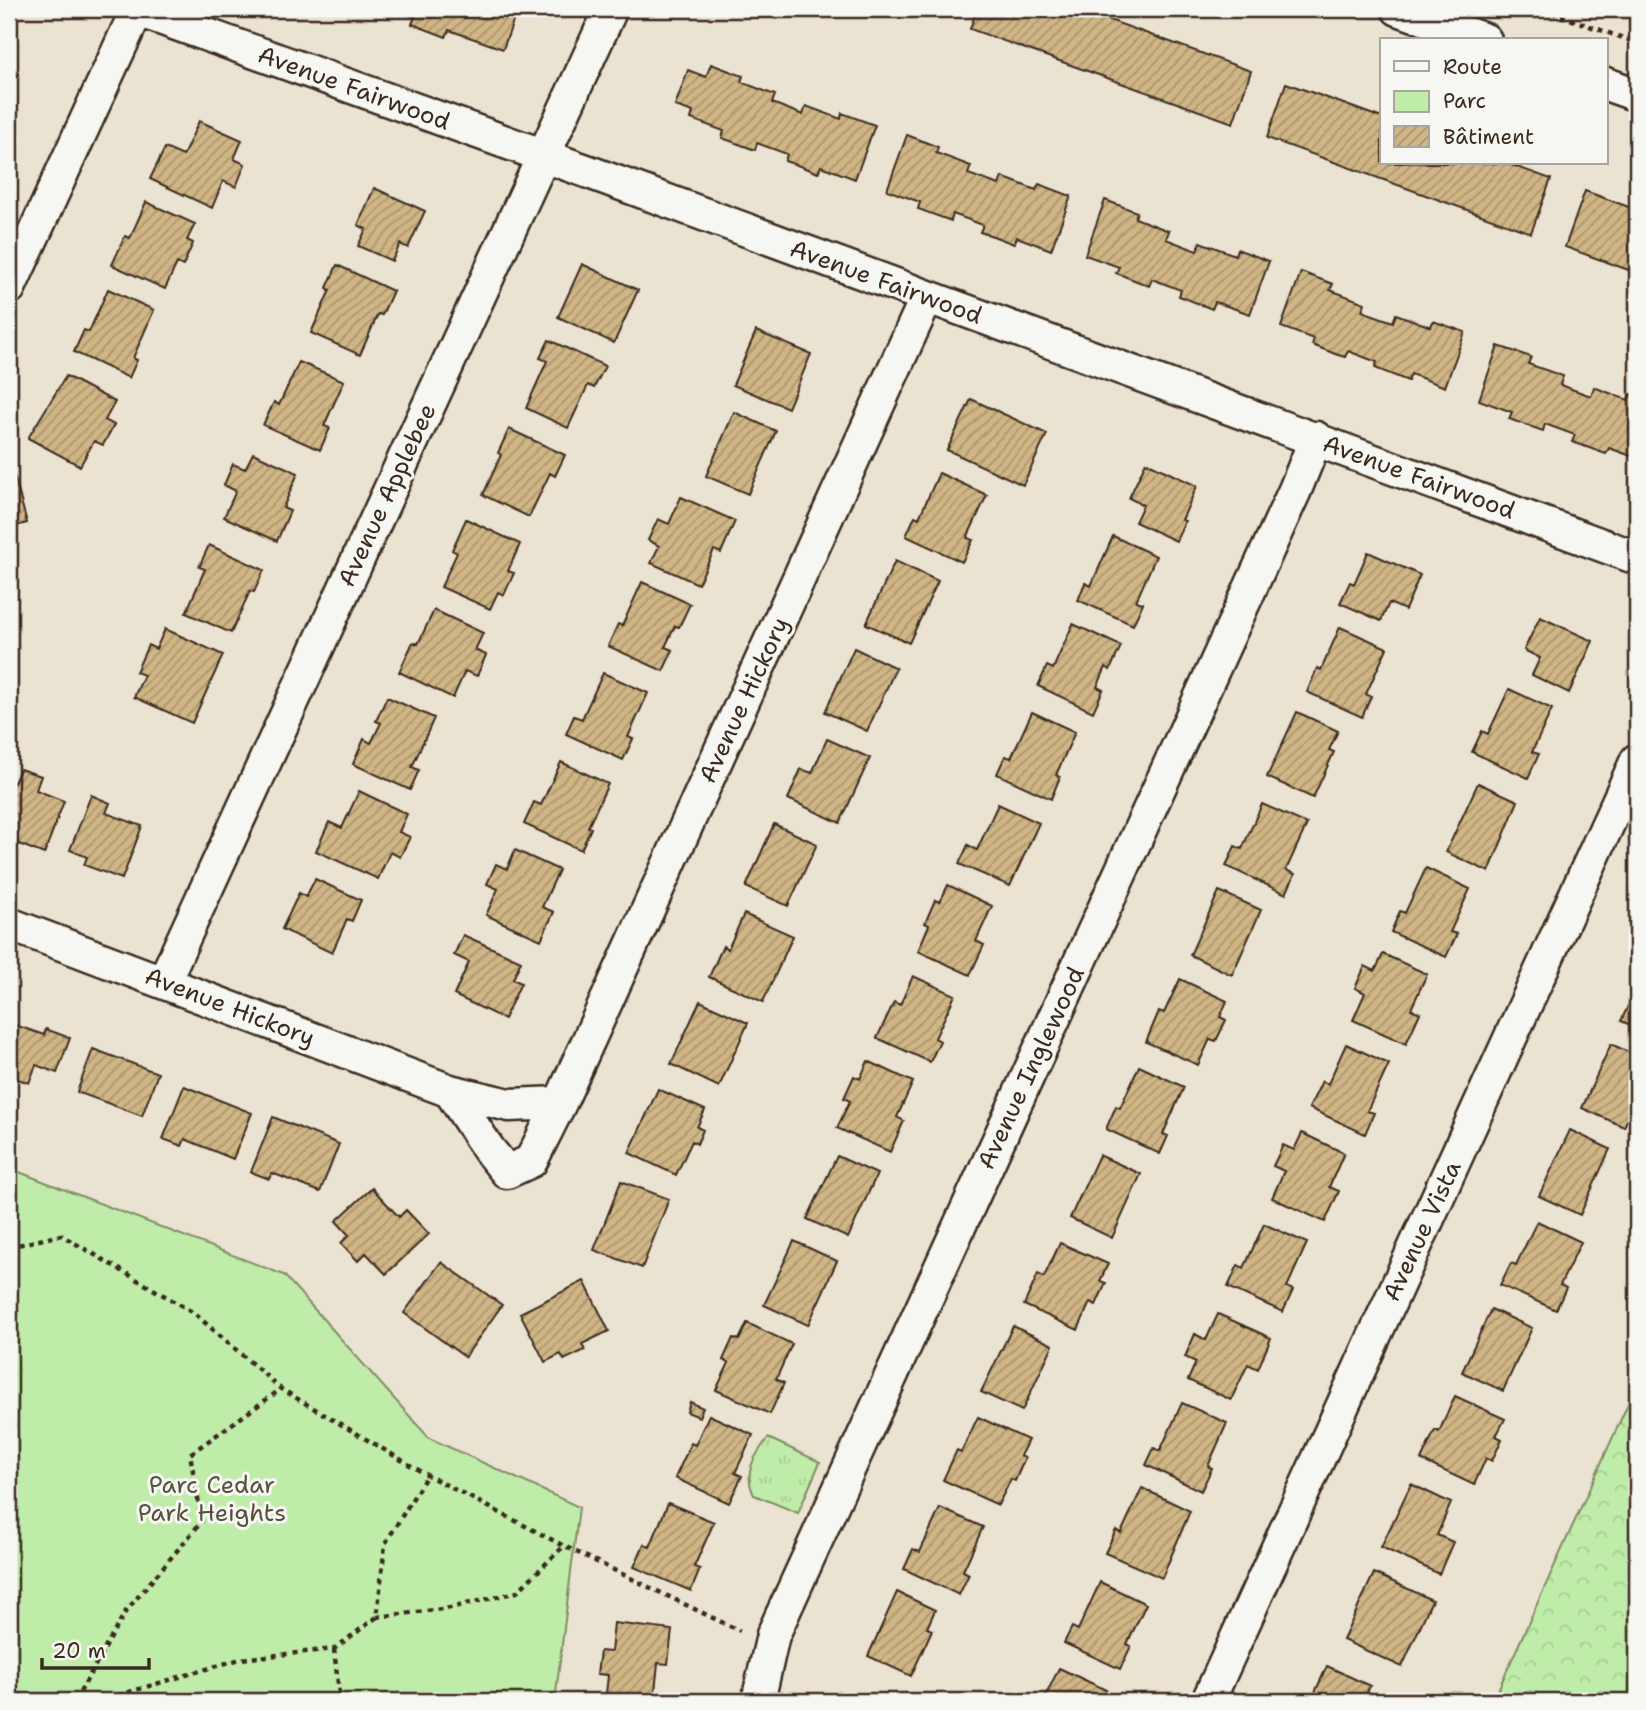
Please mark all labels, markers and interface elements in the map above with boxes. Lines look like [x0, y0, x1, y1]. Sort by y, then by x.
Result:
street label: Avenue Fairwood [253, 38, 455, 138]
legend [1380, 38, 1608, 164]
text: Route [1443, 53, 1502, 81]
text: Parc [1443, 87, 1486, 115]
text: Bâtiment [1443, 123, 1534, 151]
street label: Avenue Fairwood [785, 232, 987, 332]
street label: Avenue Applebee [331, 398, 443, 592]
street label: Avenue Fairwood [1318, 427, 1520, 527]
street label: Avenue Hickory [692, 612, 796, 788]
street label: Avenue Hickory [140, 960, 320, 1054]
street label: Avenue Inglewood [970, 962, 1092, 1174]
street label: Avenue Vista [1375, 1155, 1469, 1306]
park label: Parc Cedar Park Heights [138, 1469, 286, 1529]
scale bar [42, 1626, 149, 1670]
text: 20 m [52, 1637, 106, 1665]

